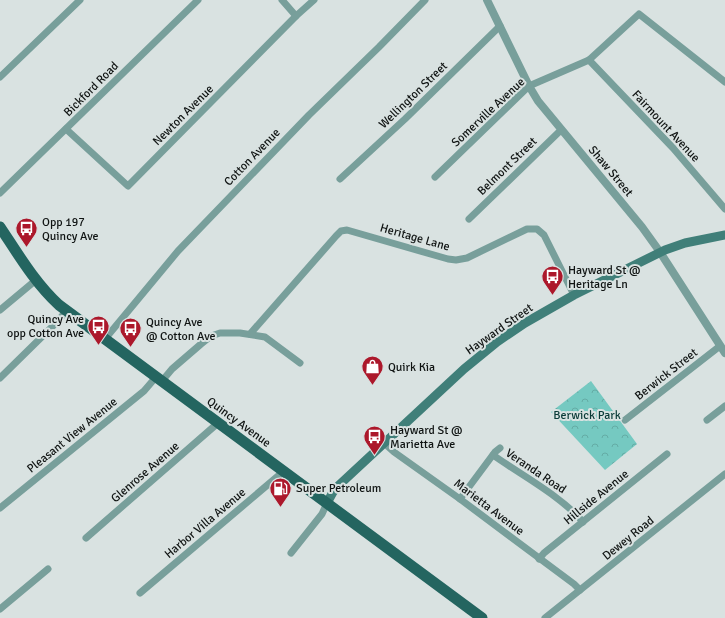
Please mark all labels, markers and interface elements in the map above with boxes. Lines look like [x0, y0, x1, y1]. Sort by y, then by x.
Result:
street label: Bickford Road [61, 59, 122, 120]
street label: Wellington Street [376, 59, 451, 132]
street label: Somerville Avenue [449, 75, 528, 150]
street label: Newton Avenue [150, 82, 217, 149]
street label: Fairmount Avenue [628, 87, 703, 165]
street label: Cotton Avenue [221, 125, 284, 189]
street label: Belmont Street [474, 134, 540, 199]
street label: Shaw Street [585, 143, 636, 200]
place label: Opp 197 Quincy Ave [42, 215, 99, 244]
bus stop icon: Opp 197 Quincy Ave [13, 216, 39, 249]
street label: Heritage Lane [378, 220, 451, 255]
place label: Hayward St @ Heritage Ln [568, 263, 640, 292]
bus stop icon: Hayward St @ Heritage Ln [540, 264, 566, 297]
street label: Hayward Street [463, 301, 536, 358]
place label: Quincy Ave opp Cotton Ave [7, 312, 84, 341]
bus stop icon: Quincy Ave opp Cotton Ave [86, 313, 112, 346]
place label: Quincy Ave @ Cotton Ave [146, 315, 215, 344]
bus stop icon: Quincy Ave @ Cotton Ave [117, 316, 143, 349]
street label: Berwick Street [632, 345, 701, 404]
shop icon: Quirk Kia [359, 354, 385, 387]
place label: Quirk Kia [388, 360, 435, 375]
street label: Pleasant View Avenue [24, 394, 121, 476]
street label: Quincy Avenue [204, 394, 274, 451]
park label: Berwick Park [553, 408, 621, 423]
place label: Hayward St @ Marietta Ave [390, 423, 462, 452]
bus stop icon: Hayward St @ Marietta Ave [361, 424, 387, 457]
street label: Glenrose Avenue [108, 439, 183, 506]
street label: Veranda Road [502, 446, 569, 497]
street label: Hillside Avenue [561, 467, 632, 528]
fuel station icon: Super Petroleum [267, 475, 293, 508]
street label: Marietta Avenue [451, 476, 527, 539]
place label: Super Petroleum [296, 481, 381, 496]
street label: Harbor Villa Avenue [162, 485, 249, 562]
street label: Dewey Road [600, 513, 657, 564]

